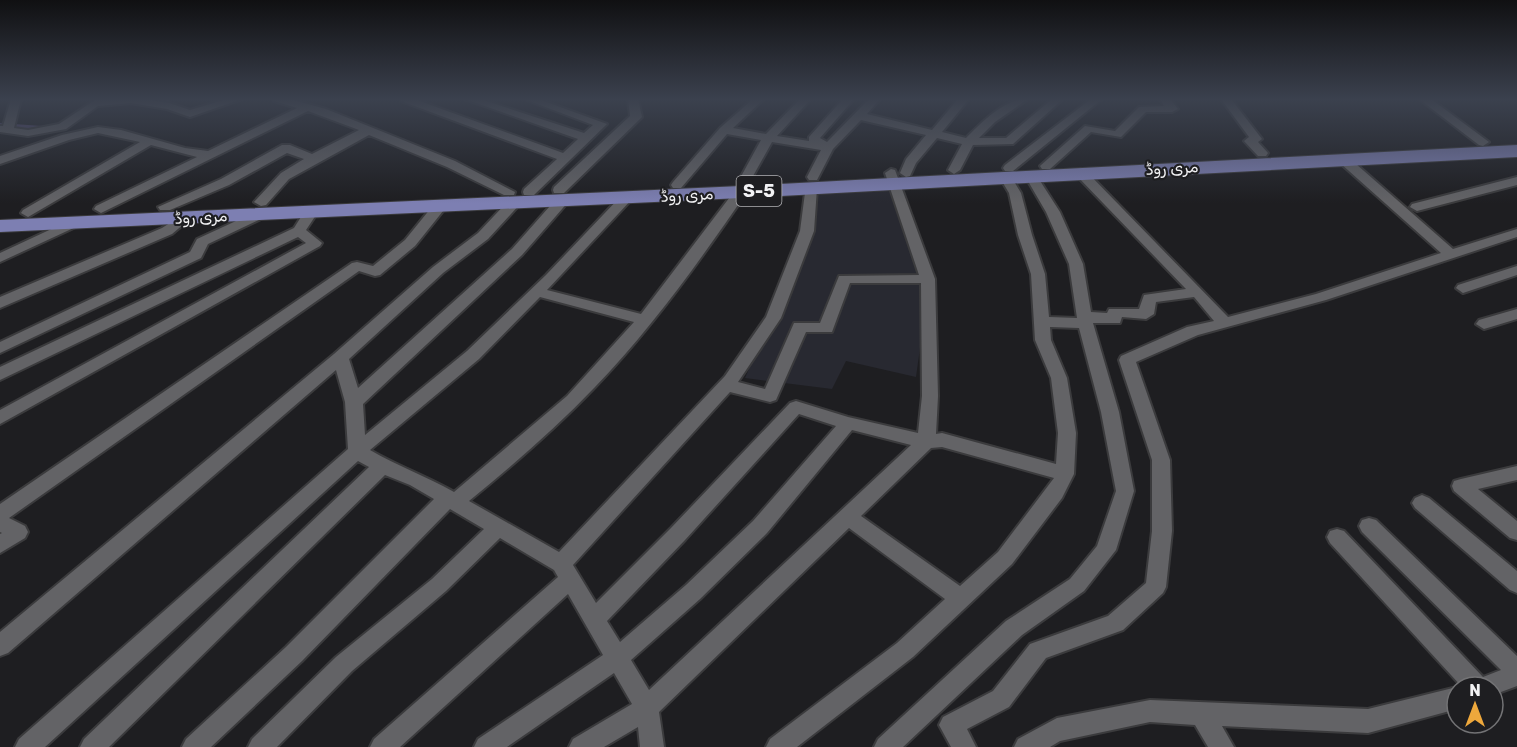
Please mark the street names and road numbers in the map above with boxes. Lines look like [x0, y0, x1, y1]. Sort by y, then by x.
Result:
street label: مری روڈ [1145, 157, 1199, 180]
road number: S-5 [736, 176, 782, 206]
street label: مری روڈ [660, 184, 714, 207]
street label: مری روڈ [174, 206, 228, 229]

